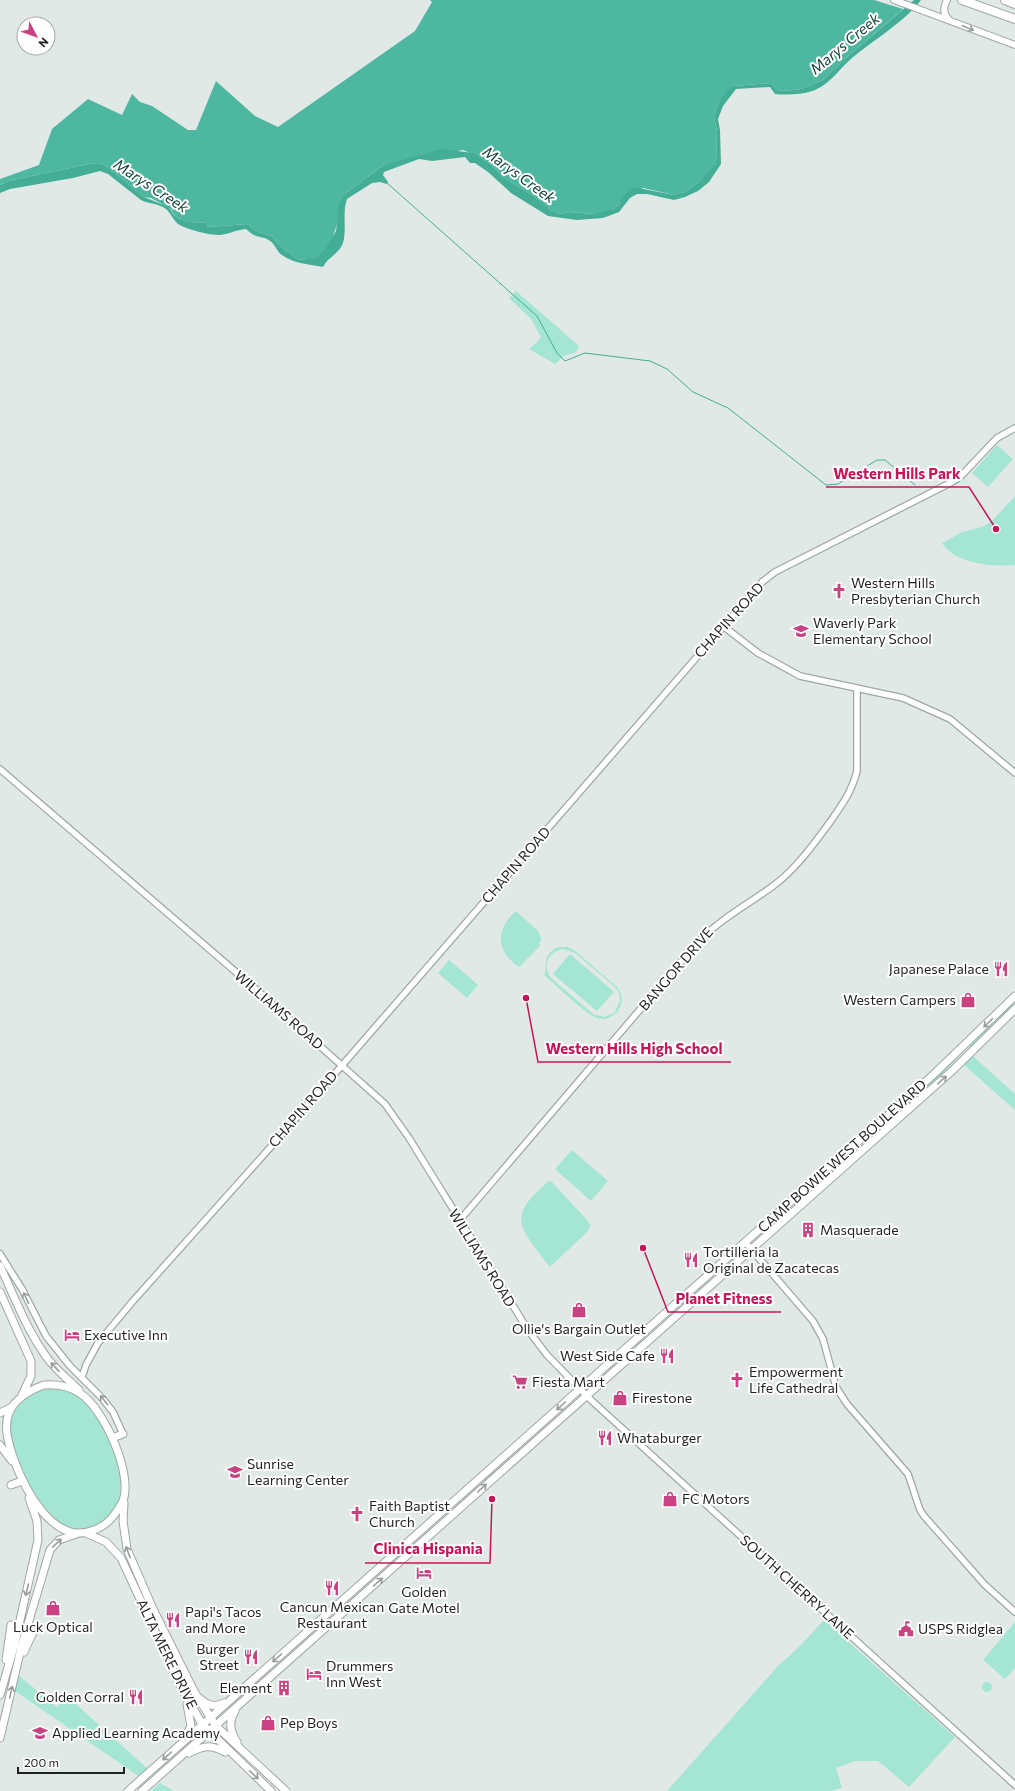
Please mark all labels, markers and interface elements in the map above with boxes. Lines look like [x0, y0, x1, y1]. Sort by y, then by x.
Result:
water label: Marys Creek [806, 8, 884, 78]
north arrow [16, 16, 56, 56]
one-way arrow [962, 25, 974, 33]
text: N [36, 36, 52, 50]
water label: Marys Creek [480, 142, 560, 207]
water label: Marys Creek [111, 154, 193, 216]
callout: Western Hills Park [826, 460, 969, 487]
text: Western Hills Park [833, 464, 961, 482]
place label: Western Hills Presbyterian Church [851, 574, 980, 607]
street label: CHAPIN ROAD [690, 578, 767, 661]
church icon: Western Hills Presbyterian Church [830, 582, 848, 600]
place label: Waverly Park Elementary School [813, 614, 932, 647]
school or university icon: Waverly Park Elementary School [792, 622, 810, 640]
street label: CHAPIN ROAD [478, 823, 553, 906]
street label: BANGOR DRIVE [635, 924, 716, 1014]
place label: Japanese Palace [889, 960, 989, 977]
restaurant icon: Japanese Palace [992, 960, 1010, 978]
street label: WILLIAMS ROAD [231, 966, 327, 1053]
place label: Western Campers [843, 991, 956, 1008]
shop icon: Western Campers [959, 991, 977, 1009]
one-way arrow [983, 1018, 993, 1028]
callout: Western Hills High School [538, 1035, 731, 1062]
text: Western Hills High School [546, 1039, 723, 1057]
street label: CHAPIN ROAD [265, 1067, 340, 1150]
street label: CAMP BOWIE WEST BOULEVARD [754, 1075, 929, 1236]
one-way arrow [937, 1075, 947, 1084]
street label: WILLIAMS ROAD [445, 1206, 519, 1310]
building icon: Masquerade [799, 1221, 817, 1239]
place label: Masquerade [820, 1221, 899, 1238]
place label: Tortilleria la Original de Zacatecas [703, 1243, 839, 1276]
restaurant icon: Tortilleria la Original de Zacatecas [682, 1251, 700, 1269]
callout: Planet Fitness [668, 1285, 781, 1312]
text: Planet Fitness [675, 1289, 773, 1307]
one-way arrow [22, 1292, 29, 1304]
shop icon: Ollie's Bargain Outlet [570, 1301, 588, 1319]
place label: Ollie's Bargain Outlet [512, 1320, 646, 1337]
hotel icon: Executive Inn [63, 1326, 81, 1344]
place label: Executive Inn [84, 1326, 168, 1343]
place label: West Side Cafe [560, 1347, 655, 1364]
restaurant icon: West Side Cafe [658, 1347, 676, 1365]
one-way arrow [51, 1362, 60, 1372]
place label: Empowerment Life Cathedral [749, 1363, 843, 1396]
church icon: Empowerment Life Cathedral [728, 1371, 746, 1389]
supermarket icon: Fiesta Mart [511, 1373, 529, 1391]
place label: Fiesta Mart [532, 1373, 605, 1390]
shop icon: Firestone [611, 1389, 629, 1407]
place label: Firestone [632, 1389, 692, 1406]
one-way arrow [100, 1395, 108, 1406]
one-way arrow [556, 1401, 566, 1411]
restaurant icon: Whataburger [596, 1429, 614, 1447]
place label: Whataburger [617, 1429, 702, 1446]
place label: Sunrise Learning Center [247, 1455, 349, 1488]
school or university icon: Sunrise Learning Center [226, 1463, 244, 1481]
one-way arrow [477, 1483, 487, 1492]
shop icon: FC Motors [661, 1490, 679, 1508]
place label: FC Motors [682, 1490, 750, 1507]
place label: Faith Baptist Church [369, 1497, 450, 1530]
church icon: Faith Baptist Church [348, 1505, 366, 1523]
street label: SOUTH CHERRY LANE [737, 1531, 858, 1642]
callout: Clinica Hispania [365, 1536, 490, 1563]
one-way arrow [52, 1538, 62, 1548]
text: Clinica Hispania [373, 1539, 483, 1557]
one-way arrow [124, 1547, 132, 1559]
hotel icon: Golden Gate Motel [415, 1564, 433, 1582]
one-way arrow [373, 1577, 383, 1587]
restaurant icon: Cancun Mexican Restaurant [323, 1579, 341, 1597]
one-way arrow [23, 1583, 31, 1596]
place label: Golden Gate Motel [388, 1583, 460, 1616]
street label: ALTA MERE DRIVE [134, 1596, 201, 1711]
place label: Cancun Mexican Restaurant [280, 1598, 384, 1631]
shop icon: Luck Optical [44, 1599, 62, 1617]
place label: Papi's Tacos and More [185, 1603, 261, 1636]
restaurant icon: Papi's Tacos and More [164, 1611, 182, 1629]
place label: Luck Optical [13, 1618, 93, 1635]
public building icon: USPS Ridglea [897, 1620, 915, 1638]
place label: USPS Ridglea [918, 1620, 1003, 1637]
place label: Burger Street [196, 1640, 239, 1673]
restaurant icon: Burger Street [242, 1648, 260, 1666]
one-way arrow [272, 1654, 282, 1663]
place label: Drummers Inn West [326, 1657, 393, 1690]
hotel icon: Drummers Inn West [305, 1665, 323, 1683]
place label: Element [219, 1679, 272, 1696]
building icon: Element [275, 1679, 293, 1697]
one-way arrow [7, 1686, 15, 1699]
place label: Golden Corral [36, 1688, 124, 1705]
restaurant icon: Golden Corral [127, 1688, 145, 1706]
shop icon: Pep Boys [259, 1714, 277, 1732]
place label: Pep Boys [280, 1714, 338, 1731]
school or university icon: Applied Learning Academy [31, 1724, 49, 1742]
place label: Applied Learning Academy [52, 1724, 220, 1741]
scale bar [18, 1749, 124, 1775]
one-way arrow [162, 1751, 172, 1760]
text: 200 m [24, 1755, 59, 1769]
one-way arrow [249, 1770, 259, 1780]

